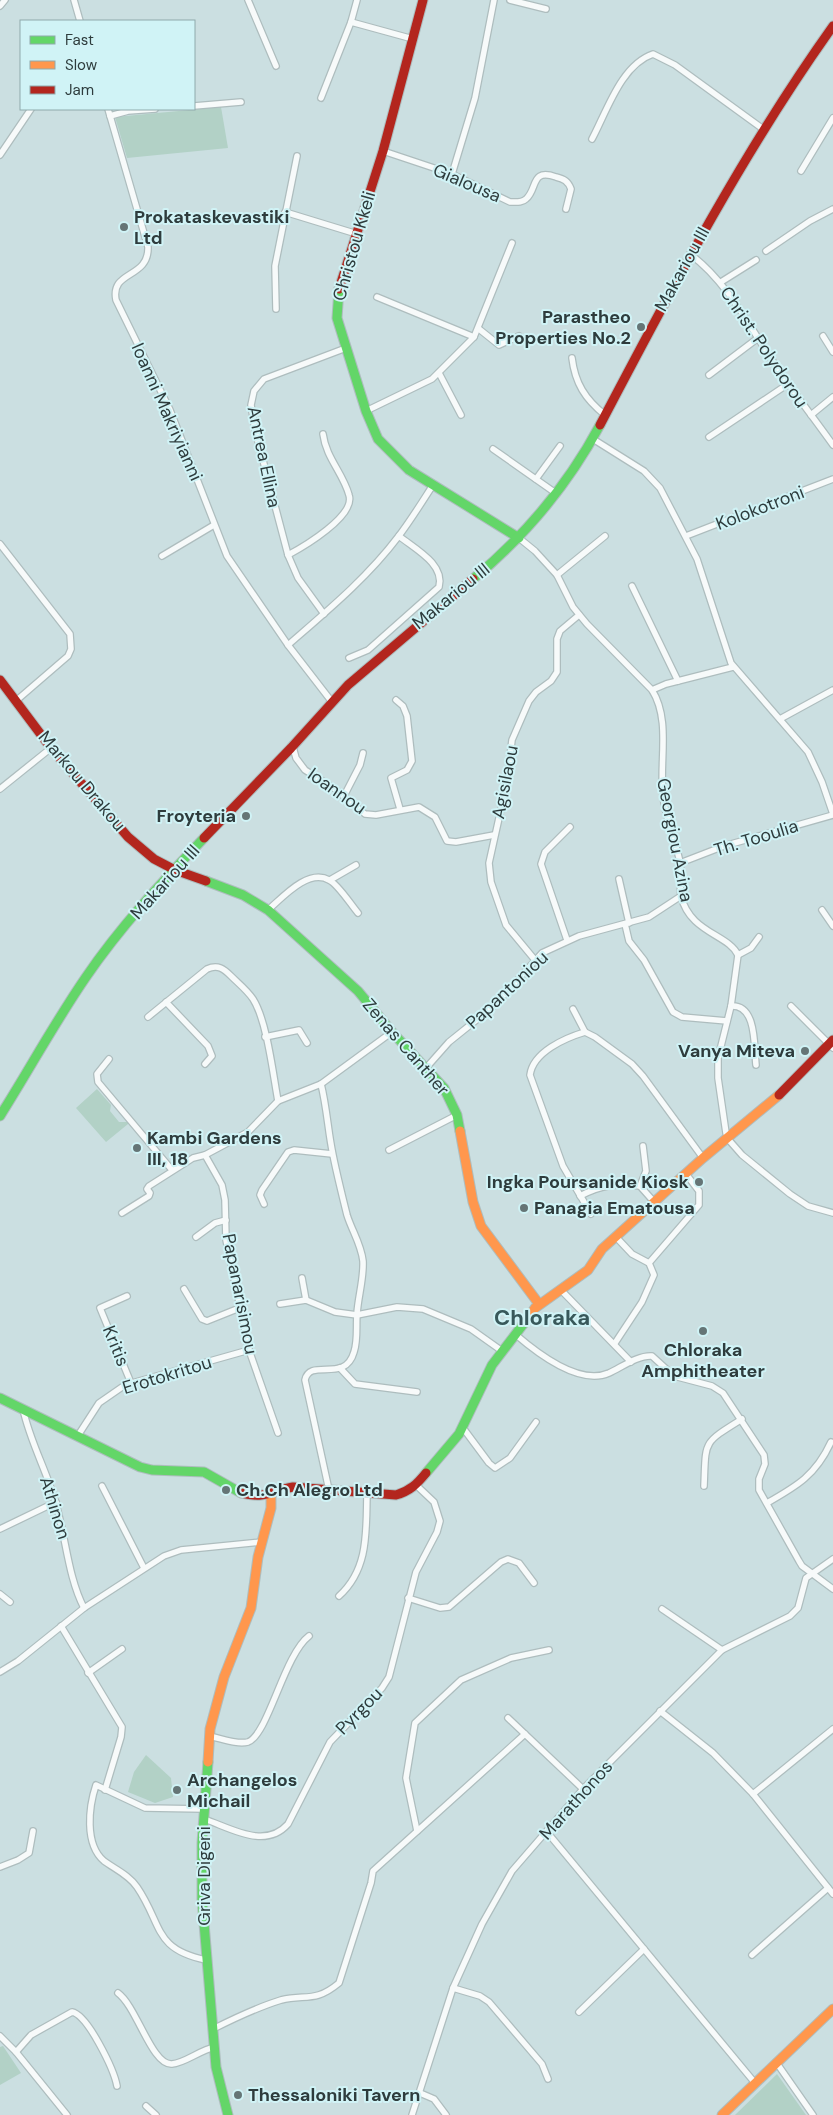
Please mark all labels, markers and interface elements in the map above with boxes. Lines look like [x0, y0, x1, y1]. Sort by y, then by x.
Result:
legend [20, 20, 195, 110]
text: Fast [65, 30, 94, 50]
text: Slow [65, 55, 98, 75]
text: Jam [65, 80, 94, 100]
street label: Gialousa [429, 158, 505, 208]
street label: Christou Kkeli [327, 188, 381, 304]
place label: Prokataskevastiki Ltd [134, 205, 289, 250]
marker: Prokataskevastiki Ltd [118, 221, 130, 233]
street label: Makariou III [649, 222, 715, 316]
street label: Christ. Polydorou [715, 282, 813, 412]
place label: Parastheo Properties No.2 [495, 305, 631, 350]
marker: Parastheo Properties No.2 [635, 321, 647, 333]
street label: Ioanni Makriyianni [126, 339, 208, 485]
street label: Antrea Ellina [242, 404, 286, 510]
street label: Kolokotroni [712, 480, 808, 536]
street label: Makariou III [407, 557, 495, 635]
street label: Markou Drakou [33, 726, 131, 836]
street label: Agisilaou [486, 743, 524, 821]
street label: Ioannou [303, 762, 371, 820]
street label: Georgiou Azina [651, 776, 699, 904]
place label: Froyteria [157, 804, 236, 828]
marker: Froyteria [240, 810, 252, 822]
street label: Th. Tooulia [711, 814, 801, 862]
street label: Makariou III [125, 839, 205, 925]
street label: Papantoniou [461, 946, 553, 1034]
street label: Zenas Canther [357, 993, 455, 1101]
place label: Vanya Miteva [678, 1039, 795, 1063]
marker: Vanya Miteva [799, 1045, 811, 1057]
place label: Kambi Gardens III, 18 [147, 1126, 282, 1171]
marker: Kambi Gardens III, 18 [131, 1142, 143, 1154]
place label: Ingka Poursanide Kiosk [487, 1170, 690, 1194]
marker: Ingka Poursanide Kiosk [693, 1176, 705, 1188]
place label: Panagia Ematousa [534, 1196, 695, 1220]
marker: Panagia Ematousa [518, 1202, 530, 1214]
street label: Papanarisimou [217, 1232, 263, 1356]
district label: Chloraka [494, 1303, 590, 1332]
street label: Kritis [97, 1322, 135, 1370]
marker: Chloraka Amphitheater [697, 1325, 709, 1337]
place label: Chloraka Amphitheater [641, 1338, 765, 1383]
street label: Erotokritou [119, 1350, 215, 1400]
street label: Athinon [34, 1474, 76, 1542]
place label: Ch.Ch Alegro Ltd [236, 1478, 383, 1502]
marker: Ch.Ch Alegro Ltd [220, 1484, 232, 1496]
street label: Pyrgou [330, 1682, 388, 1740]
street label: Marathonos [534, 1755, 618, 1845]
place label: Archangelos Michail [187, 1768, 297, 1813]
marker: Archangelos Michail [171, 1784, 183, 1796]
street label: Griva Digeni [192, 1826, 216, 1926]
place label: Thessaloniki Tavern [248, 2083, 420, 2107]
marker: Thessaloniki Tavern [232, 2089, 244, 2101]

